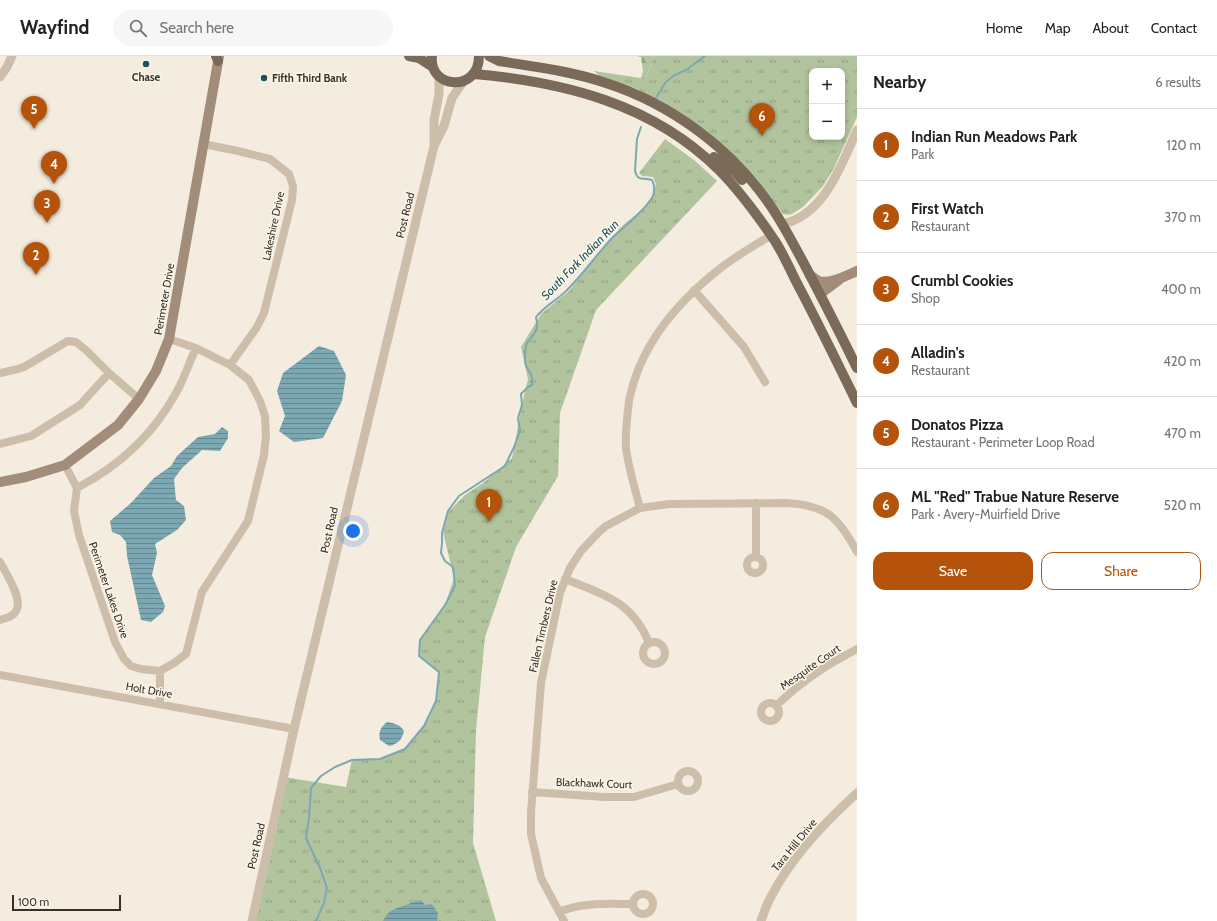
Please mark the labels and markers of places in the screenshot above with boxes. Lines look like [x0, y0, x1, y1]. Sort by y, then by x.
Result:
marker: Chase [141, 59, 151, 69]
place label: Chase [132, 70, 161, 84]
place label: Fifth Third Bank [272, 71, 348, 85]
marker: Fifth Third Bank [259, 73, 269, 83]
pin: 5 [21, 96, 47, 129]
pin: 6 [749, 103, 775, 136]
pin: 4 [41, 151, 67, 184]
pin: 3 [34, 190, 60, 223]
pin: 2 [23, 242, 49, 275]
pin: 1 [476, 489, 502, 522]

